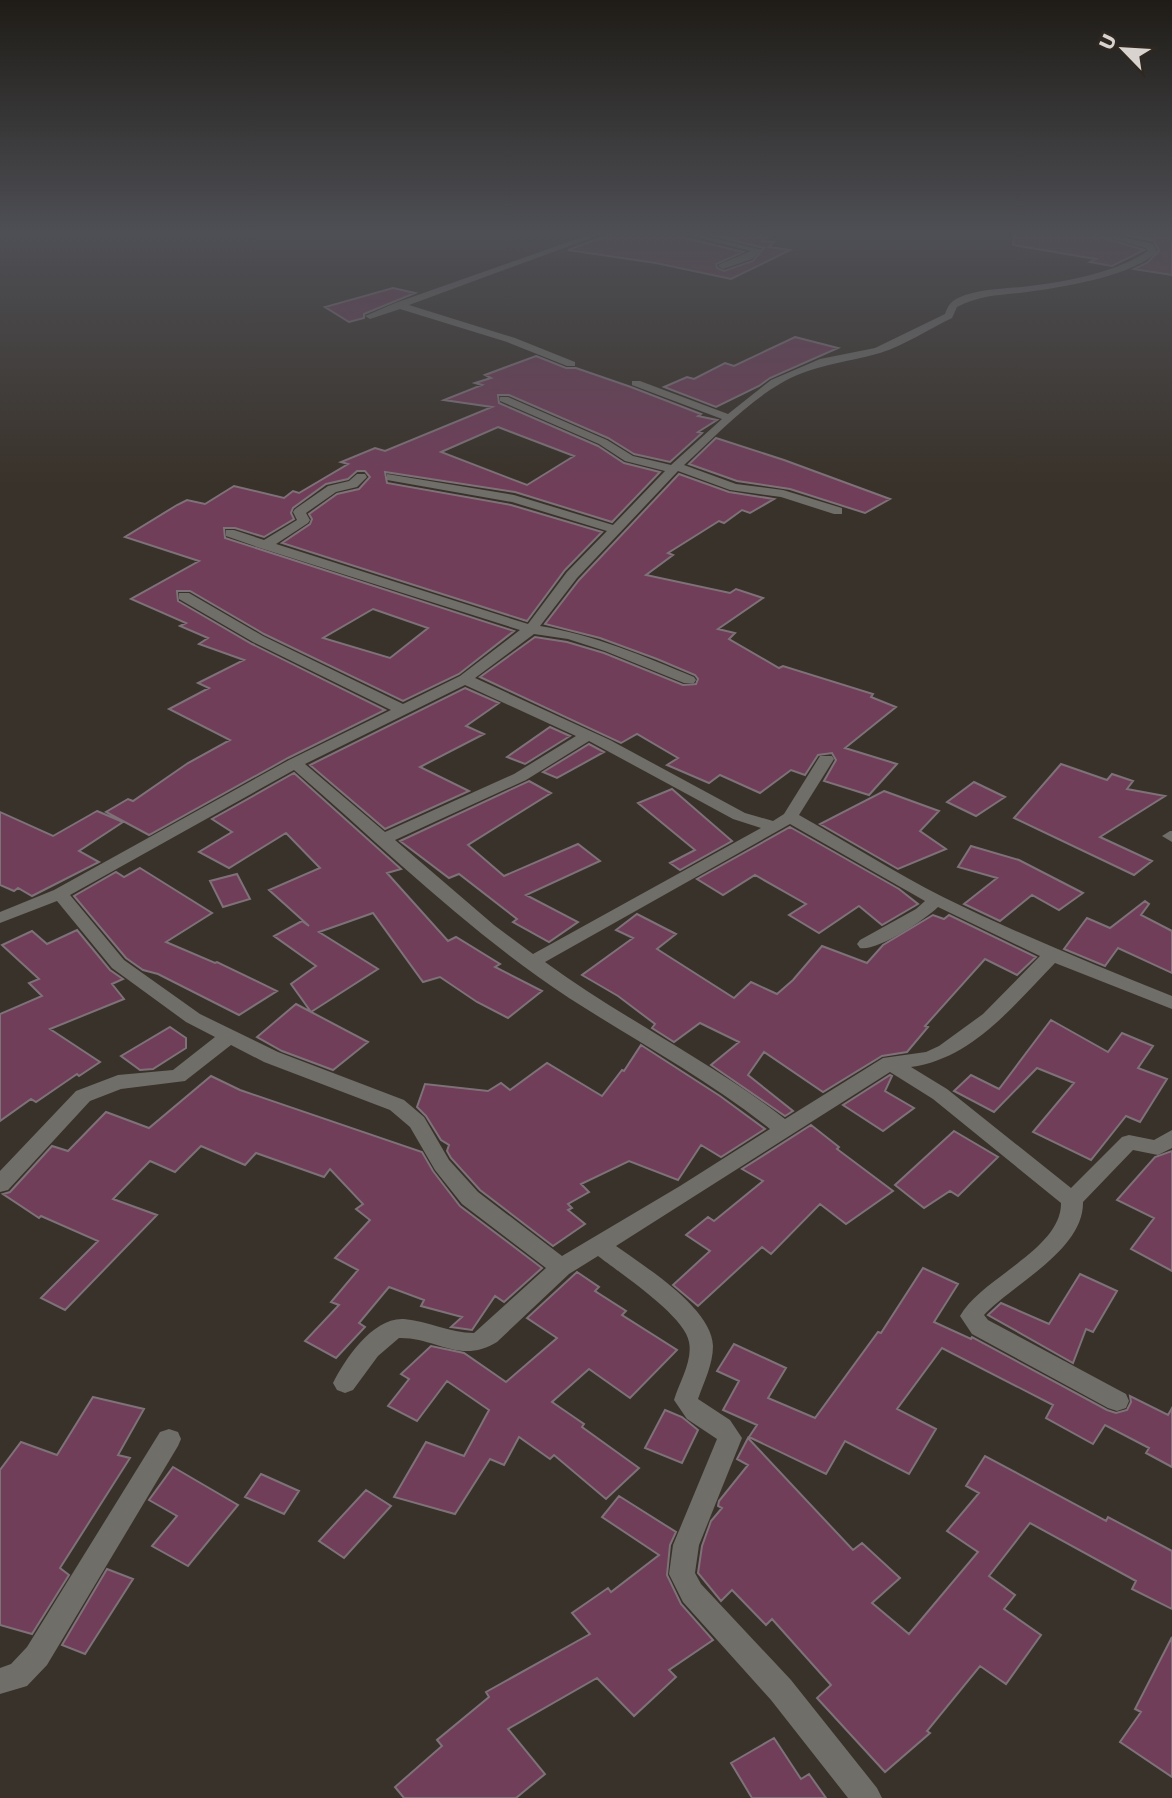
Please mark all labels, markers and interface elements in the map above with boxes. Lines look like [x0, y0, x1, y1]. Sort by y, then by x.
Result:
north arrow [1088, 14, 1158, 84]
text: U [1094, 30, 1121, 53]

